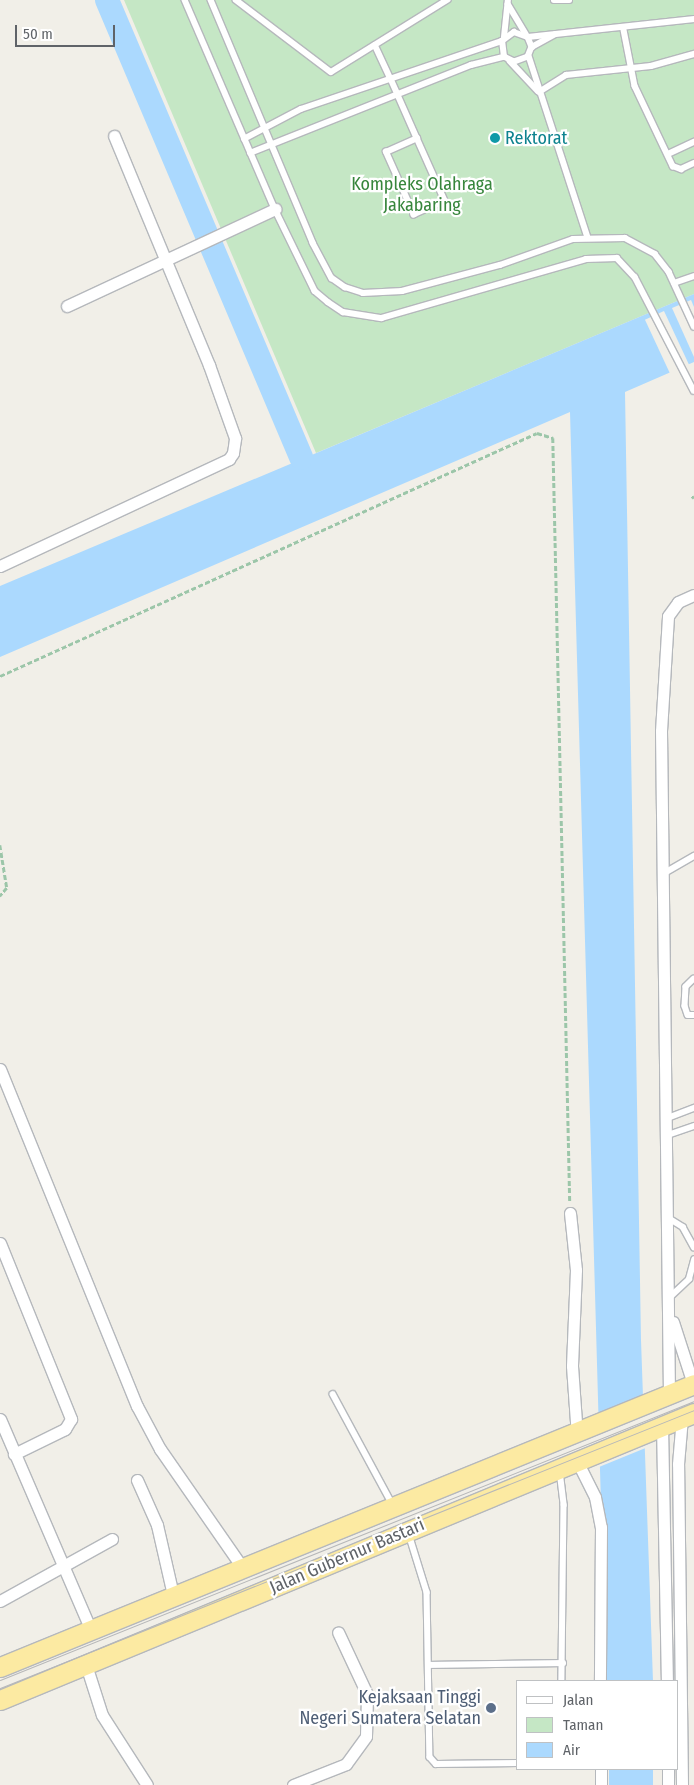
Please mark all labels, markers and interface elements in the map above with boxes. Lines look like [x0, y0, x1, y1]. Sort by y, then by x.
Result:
scale bar [18, 15, 118, 47]
text: 50 m [23, 25, 53, 43]
place label: Rektorat [505, 127, 567, 149]
marker: Rektorat [489, 132, 501, 144]
park label: Kompleks Olahraga Jakabaring [351, 174, 493, 216]
street label: Jalan Gubernur Bastari [266, 1514, 428, 1598]
legend [516, 1680, 679, 1770]
place label: Kejaksaan Tinggi Negeri Sumatera Selatan [299, 1687, 481, 1730]
text: Jalan [563, 1691, 593, 1709]
marker: Kejaksaan Tinggi Negeri Sumatera Selatan [485, 1702, 497, 1714]
text: Taman [563, 1716, 603, 1734]
text: Air [563, 1741, 580, 1759]

